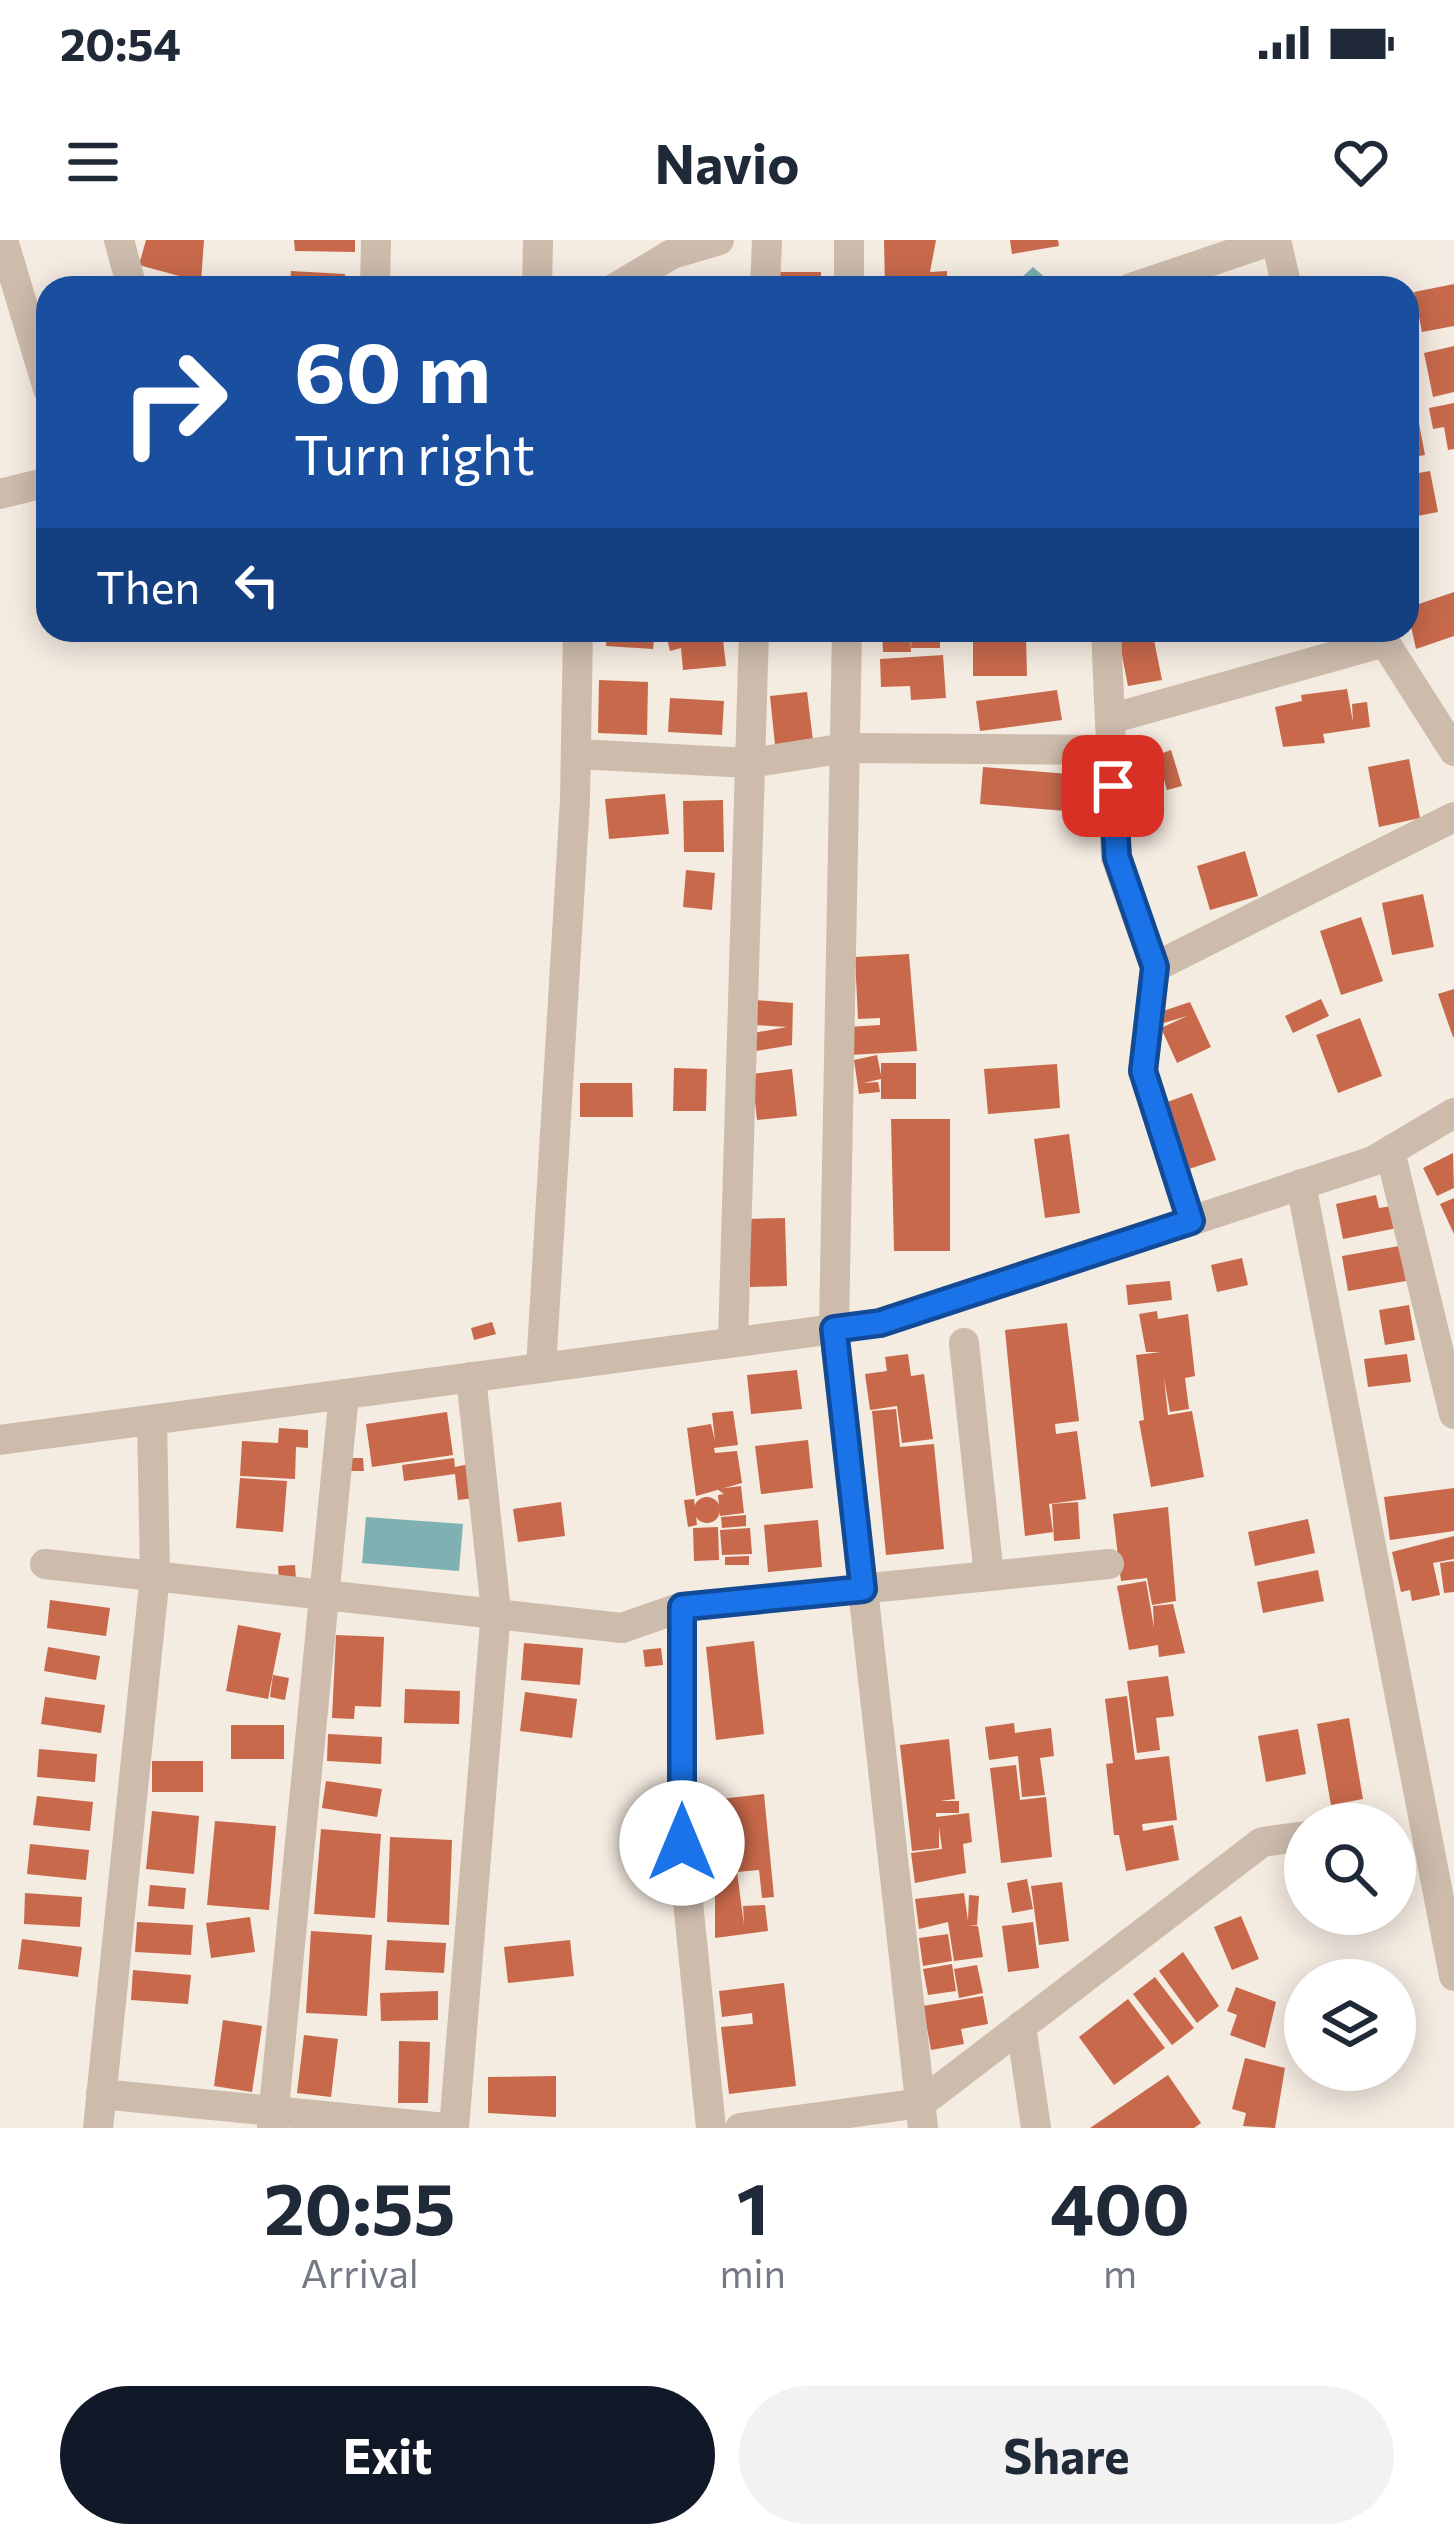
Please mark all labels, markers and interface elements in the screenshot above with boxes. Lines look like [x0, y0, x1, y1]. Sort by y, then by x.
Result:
text: 20:54 [60, 15, 181, 70]
icon: menu [60, 129, 126, 195]
text: Navio [655, 129, 799, 195]
icon: heart [1328, 129, 1394, 195]
text: 60 m [294, 318, 491, 420]
icon: right [96, 324, 252, 480]
text: Turn right [294, 420, 535, 486]
icon: left [224, 552, 290, 618]
text: Then [96, 558, 200, 613]
pin [1062, 735, 1164, 837]
icon: arrive [1080, 753, 1146, 819]
position arrow [619, 1780, 745, 1906]
map controls [1284, 1803, 1416, 2091]
button: search [1284, 1803, 1416, 1935]
button: layers [1284, 1959, 1416, 2091]
text: 20:55 [264, 2162, 455, 2250]
text: 1 [736, 2162, 769, 2250]
text: 400 [1050, 2162, 1190, 2250]
text: Arrival [301, 2248, 419, 2296]
text: min [720, 2248, 786, 2296]
text: m [1103, 2248, 1137, 2296]
button: Exit [60, 2386, 715, 2524]
button: Share [739, 2386, 1394, 2524]

